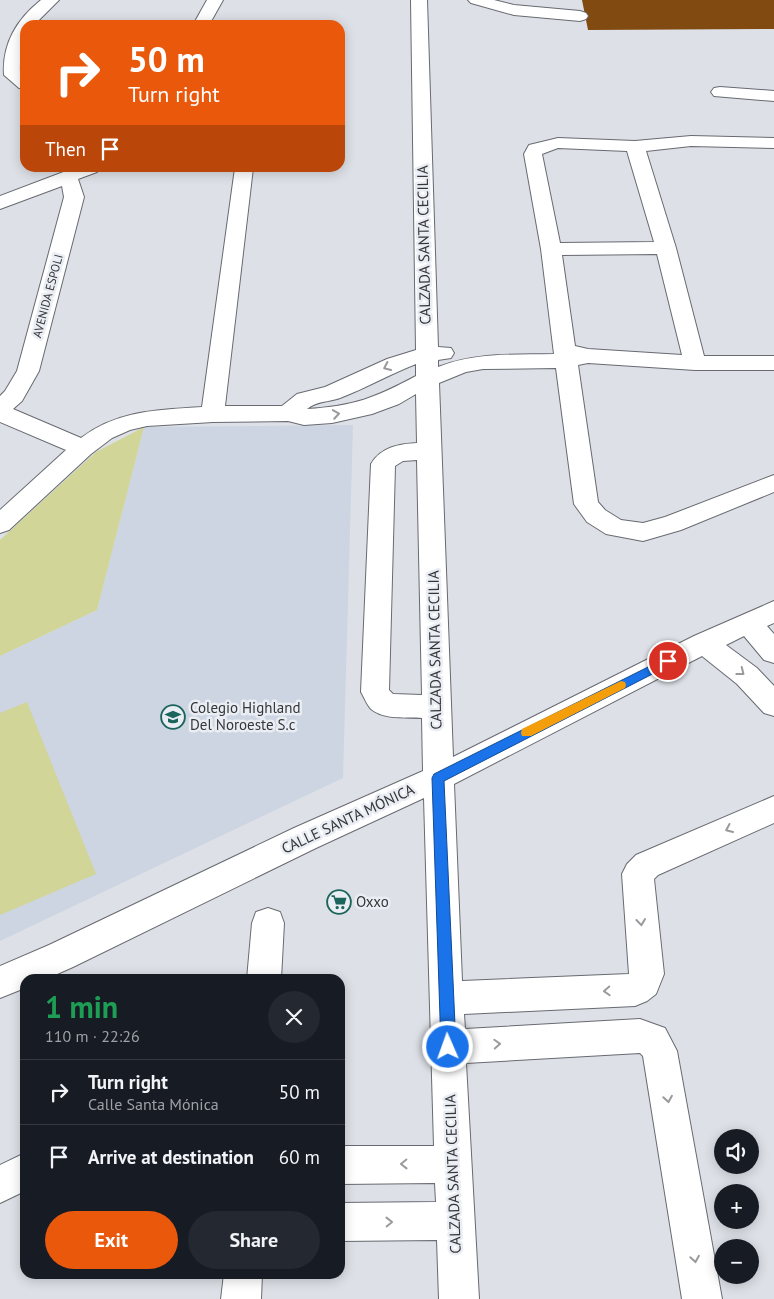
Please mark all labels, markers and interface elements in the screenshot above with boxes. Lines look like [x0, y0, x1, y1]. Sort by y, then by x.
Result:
text: 50 m [128, 36, 205, 82]
icon: right [45, 40, 110, 105]
text: Turn right [128, 80, 220, 108]
icon: arrive [96, 135, 124, 163]
text: Then [45, 137, 86, 161]
street label: CALZADA SANTA CECILIA [413, 165, 434, 325]
street label: AVENIDA ESPOLI [29, 252, 66, 339]
one-way arrow [383, 361, 392, 371]
one-way arrow [333, 409, 341, 420]
street label: CALZADA SANTA CECILIA [424, 570, 445, 730]
pin [647, 640, 689, 682]
icon: arrive [654, 647, 682, 675]
one-way arrow [735, 666, 744, 674]
place label: Colegio Highland Del Noroeste S.c [190, 698, 301, 734]
school or university icon: Colegio Highland Del Noroeste S.c [160, 704, 186, 730]
street label: CALLE SANTA MÓNICA [278, 779, 417, 858]
one-way arrow [726, 822, 735, 832]
supermarket icon: Oxxo [326, 889, 352, 915]
place label: Oxxo [356, 892, 389, 911]
one-way arrow [635, 919, 646, 927]
one-way arrow [603, 986, 611, 996]
text: 1 min [45, 987, 118, 1026]
button: close [268, 991, 320, 1043]
position arrow [421, 1020, 473, 1072]
text: 110 m · 22:26 [45, 1026, 140, 1046]
one-way arrow [493, 1039, 501, 1050]
text: Turn right [88, 1070, 168, 1094]
icon: right [45, 1078, 73, 1106]
text: 50 m [279, 1080, 320, 1104]
text: Calle Santa Mónica [88, 1094, 219, 1114]
street label: CALZADA SANTA CECILIA [440, 1094, 465, 1254]
one-way arrow [663, 1095, 673, 1103]
map controls [714, 1129, 759, 1284]
button: sound [714, 1129, 759, 1174]
icon: arrive [45, 1143, 73, 1171]
text: Arrive at destination [88, 1145, 254, 1169]
text: 60 m [279, 1145, 320, 1169]
one-way arrow [400, 1159, 408, 1169]
button: + [714, 1184, 759, 1229]
button: Exit [45, 1211, 178, 1269]
button: Share [188, 1211, 320, 1269]
one-way arrow [385, 1216, 393, 1227]
button: − [714, 1239, 759, 1284]
one-way arrow [689, 1255, 699, 1264]

